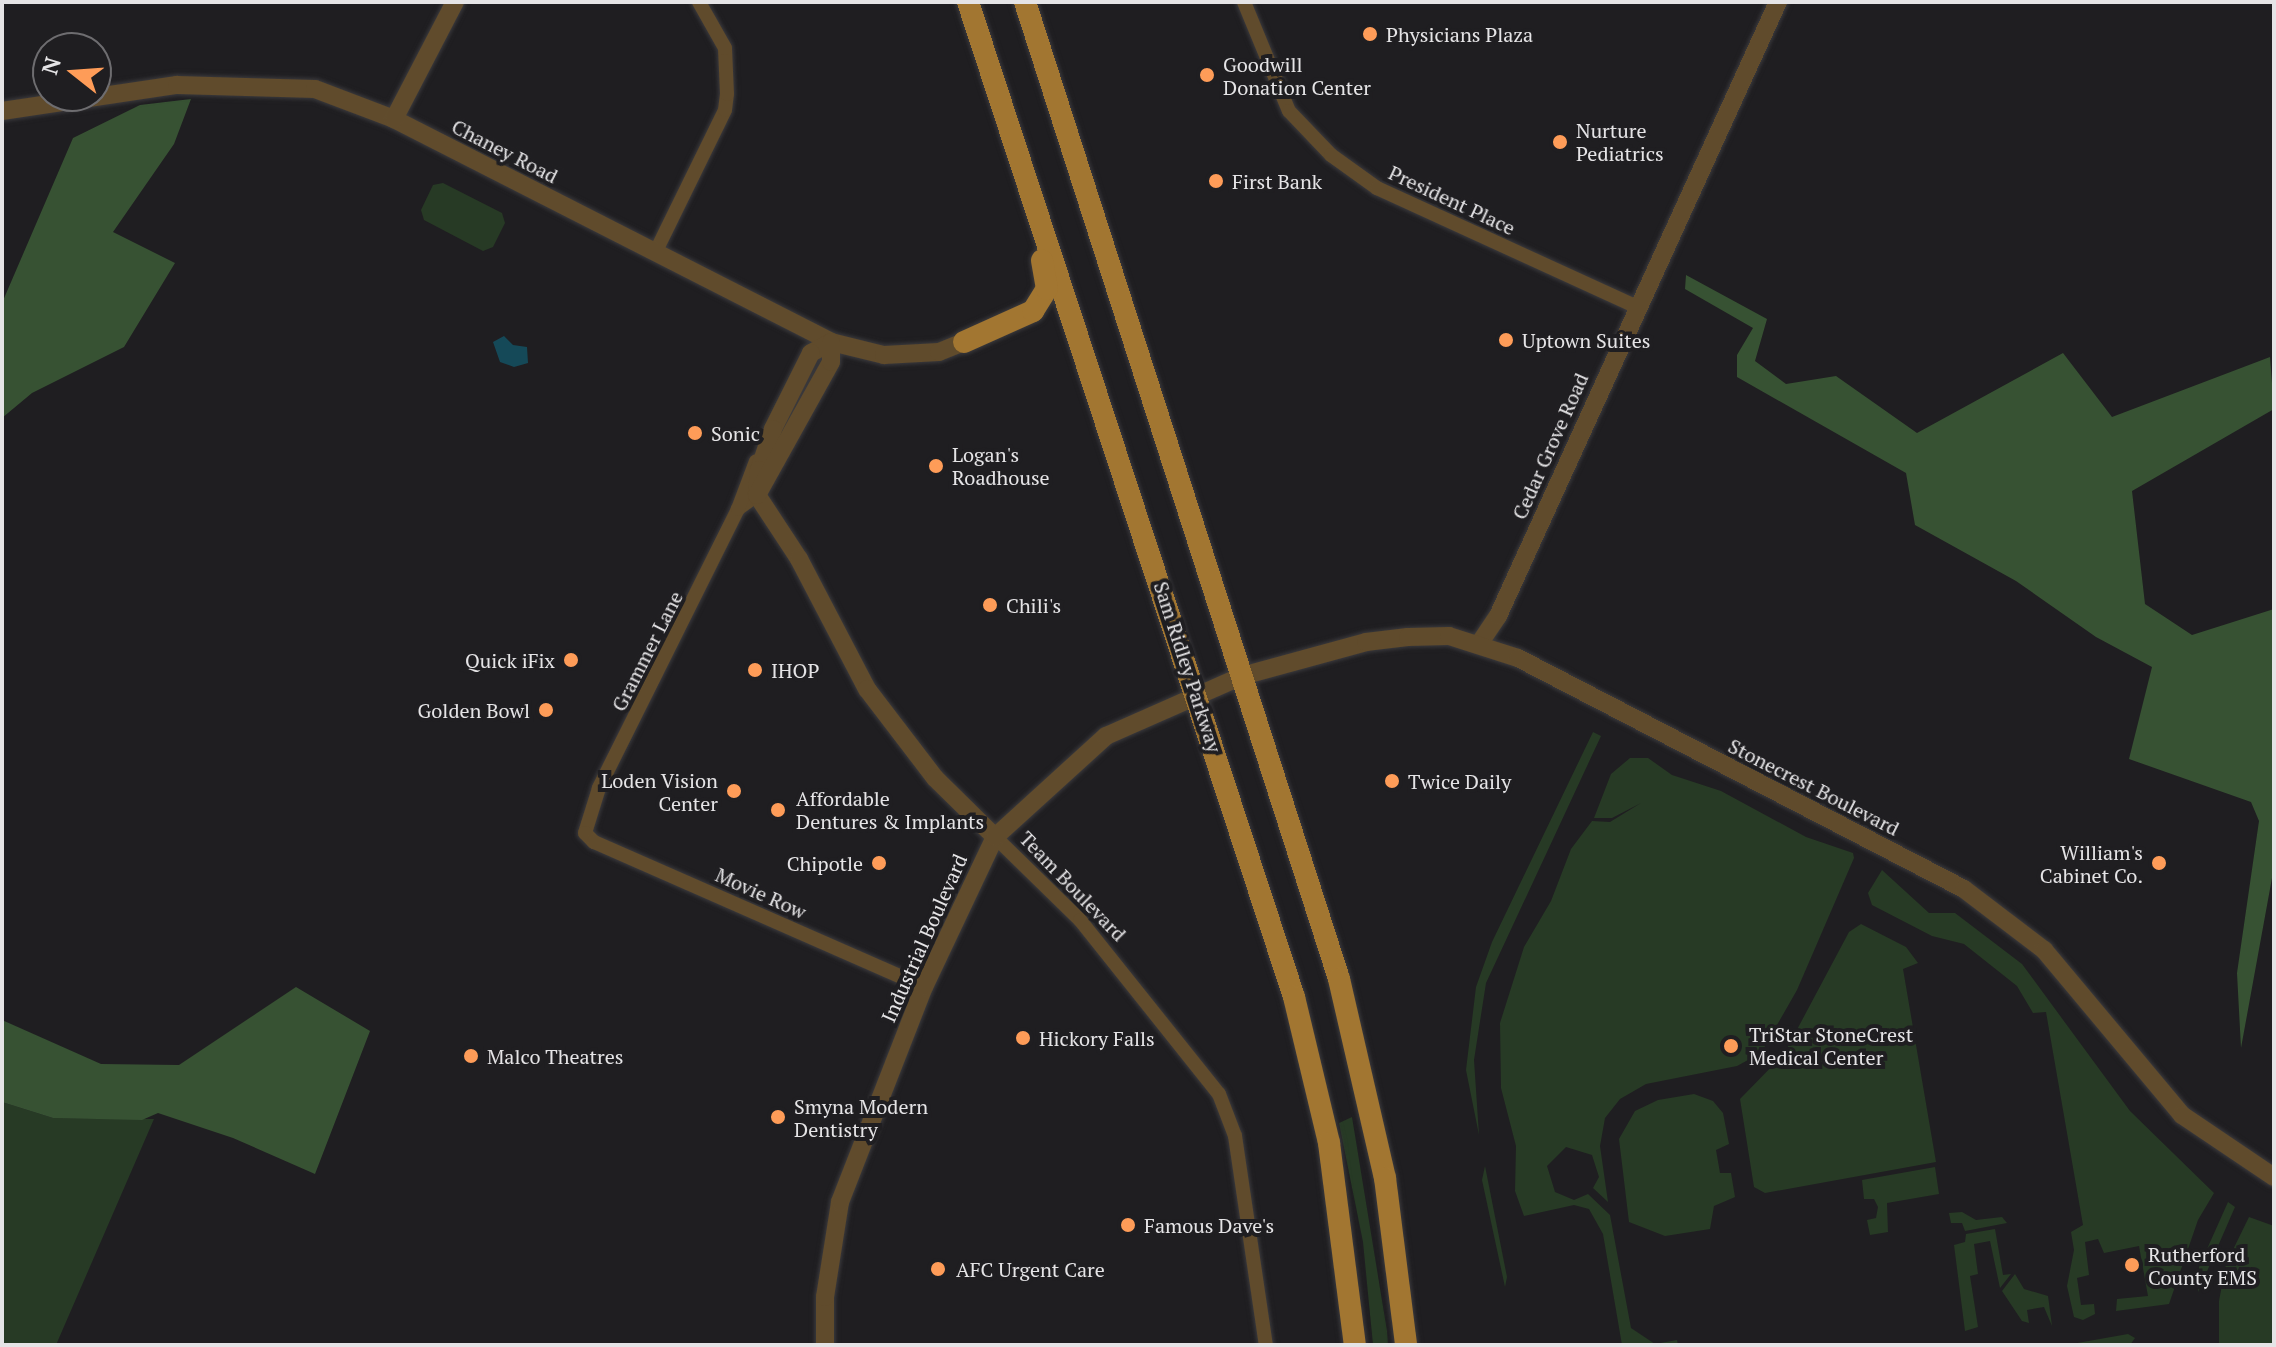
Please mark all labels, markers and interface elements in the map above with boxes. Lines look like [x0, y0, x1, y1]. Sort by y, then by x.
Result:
place label: Physicians Plaza [1386, 22, 1533, 46]
marker: Physicians Plaza [1361, 25, 1379, 43]
north arrow [32, 32, 112, 112]
place label: Goodwill Donation Center [1223, 52, 1371, 99]
text: N [34, 53, 67, 78]
marker: Goodwill Donation Center [1198, 66, 1216, 84]
street label: Chaney Road [448, 114, 562, 188]
place label: Nurture Pediatrics [1576, 118, 1664, 165]
marker: Nurture Pediatrics [1551, 133, 1569, 151]
street label: President Place [1385, 160, 1519, 240]
place label: First Bank [1232, 169, 1322, 193]
marker: First Bank [1207, 172, 1225, 190]
place label: Uptown Suites [1522, 328, 1650, 352]
marker: Uptown Suites [1497, 331, 1515, 349]
street label: Cedar Grove Road [1507, 369, 1593, 523]
place label: Sonic [711, 421, 760, 445]
marker: Sonic [686, 424, 704, 442]
place label: Logan's Roadhouse [952, 442, 1050, 489]
marker: Logan's Roadhouse [927, 457, 945, 475]
street label: Sam Ridley Parkway [1149, 579, 1227, 755]
street label: Grammer Lane [606, 587, 688, 715]
place label: Chili's [1006, 593, 1061, 617]
marker: Chili's [981, 596, 999, 614]
place label: Quick iFix [465, 648, 555, 672]
marker: Quick iFix [562, 651, 580, 669]
place label: IHOP [771, 658, 819, 682]
marker: IHOP [746, 661, 764, 679]
place label: Golden Bowl [418, 698, 530, 722]
marker: Golden Bowl [537, 701, 555, 719]
street label: Stonecrest Boulevard [1724, 733, 1904, 841]
place label: Loden Vision Center [601, 768, 718, 815]
place label: Twice Daily [1408, 769, 1511, 793]
marker: Twice Daily [1383, 772, 1401, 790]
marker: Loden Vision Center [725, 782, 743, 800]
place label: Affordable Dentures & Implants [796, 786, 984, 833]
marker: Affordable Dentures & Implants [767, 799, 789, 821]
street label: Team Boulevard [1015, 826, 1131, 946]
place label: William's Cabinet Co. [2040, 840, 2143, 887]
street label: Industrial Boulevard [876, 850, 972, 1026]
place label: Chipotle [787, 851, 863, 875]
marker: Chipotle [870, 854, 888, 872]
marker: William's Cabinet Co. [2150, 854, 2168, 872]
street label: Movie Row [712, 862, 810, 924]
place label: TriStar StoneCrest Medical Center [1749, 1022, 1913, 1069]
place label: Hickory Falls [1039, 1026, 1155, 1050]
marker: Hickory Falls [1014, 1029, 1032, 1047]
marker: TriStar StoneCrest Medical Center [1720, 1035, 1742, 1057]
place label: Malco Theatres [487, 1044, 623, 1068]
marker: Malco Theatres [462, 1047, 480, 1065]
place label: Smyna Modern Dentistry [794, 1094, 928, 1141]
marker: Smyna Modern Dentistry [769, 1108, 787, 1126]
place label: Famous Dave's [1144, 1213, 1274, 1237]
marker: Famous Dave's [1119, 1216, 1137, 1234]
place label: Rutherford County EMS [2148, 1242, 2257, 1289]
marker: Rutherford County EMS [2123, 1256, 2141, 1274]
place label: AFC Urgent Care [956, 1257, 1105, 1281]
marker: AFC Urgent Care [927, 1258, 949, 1280]

